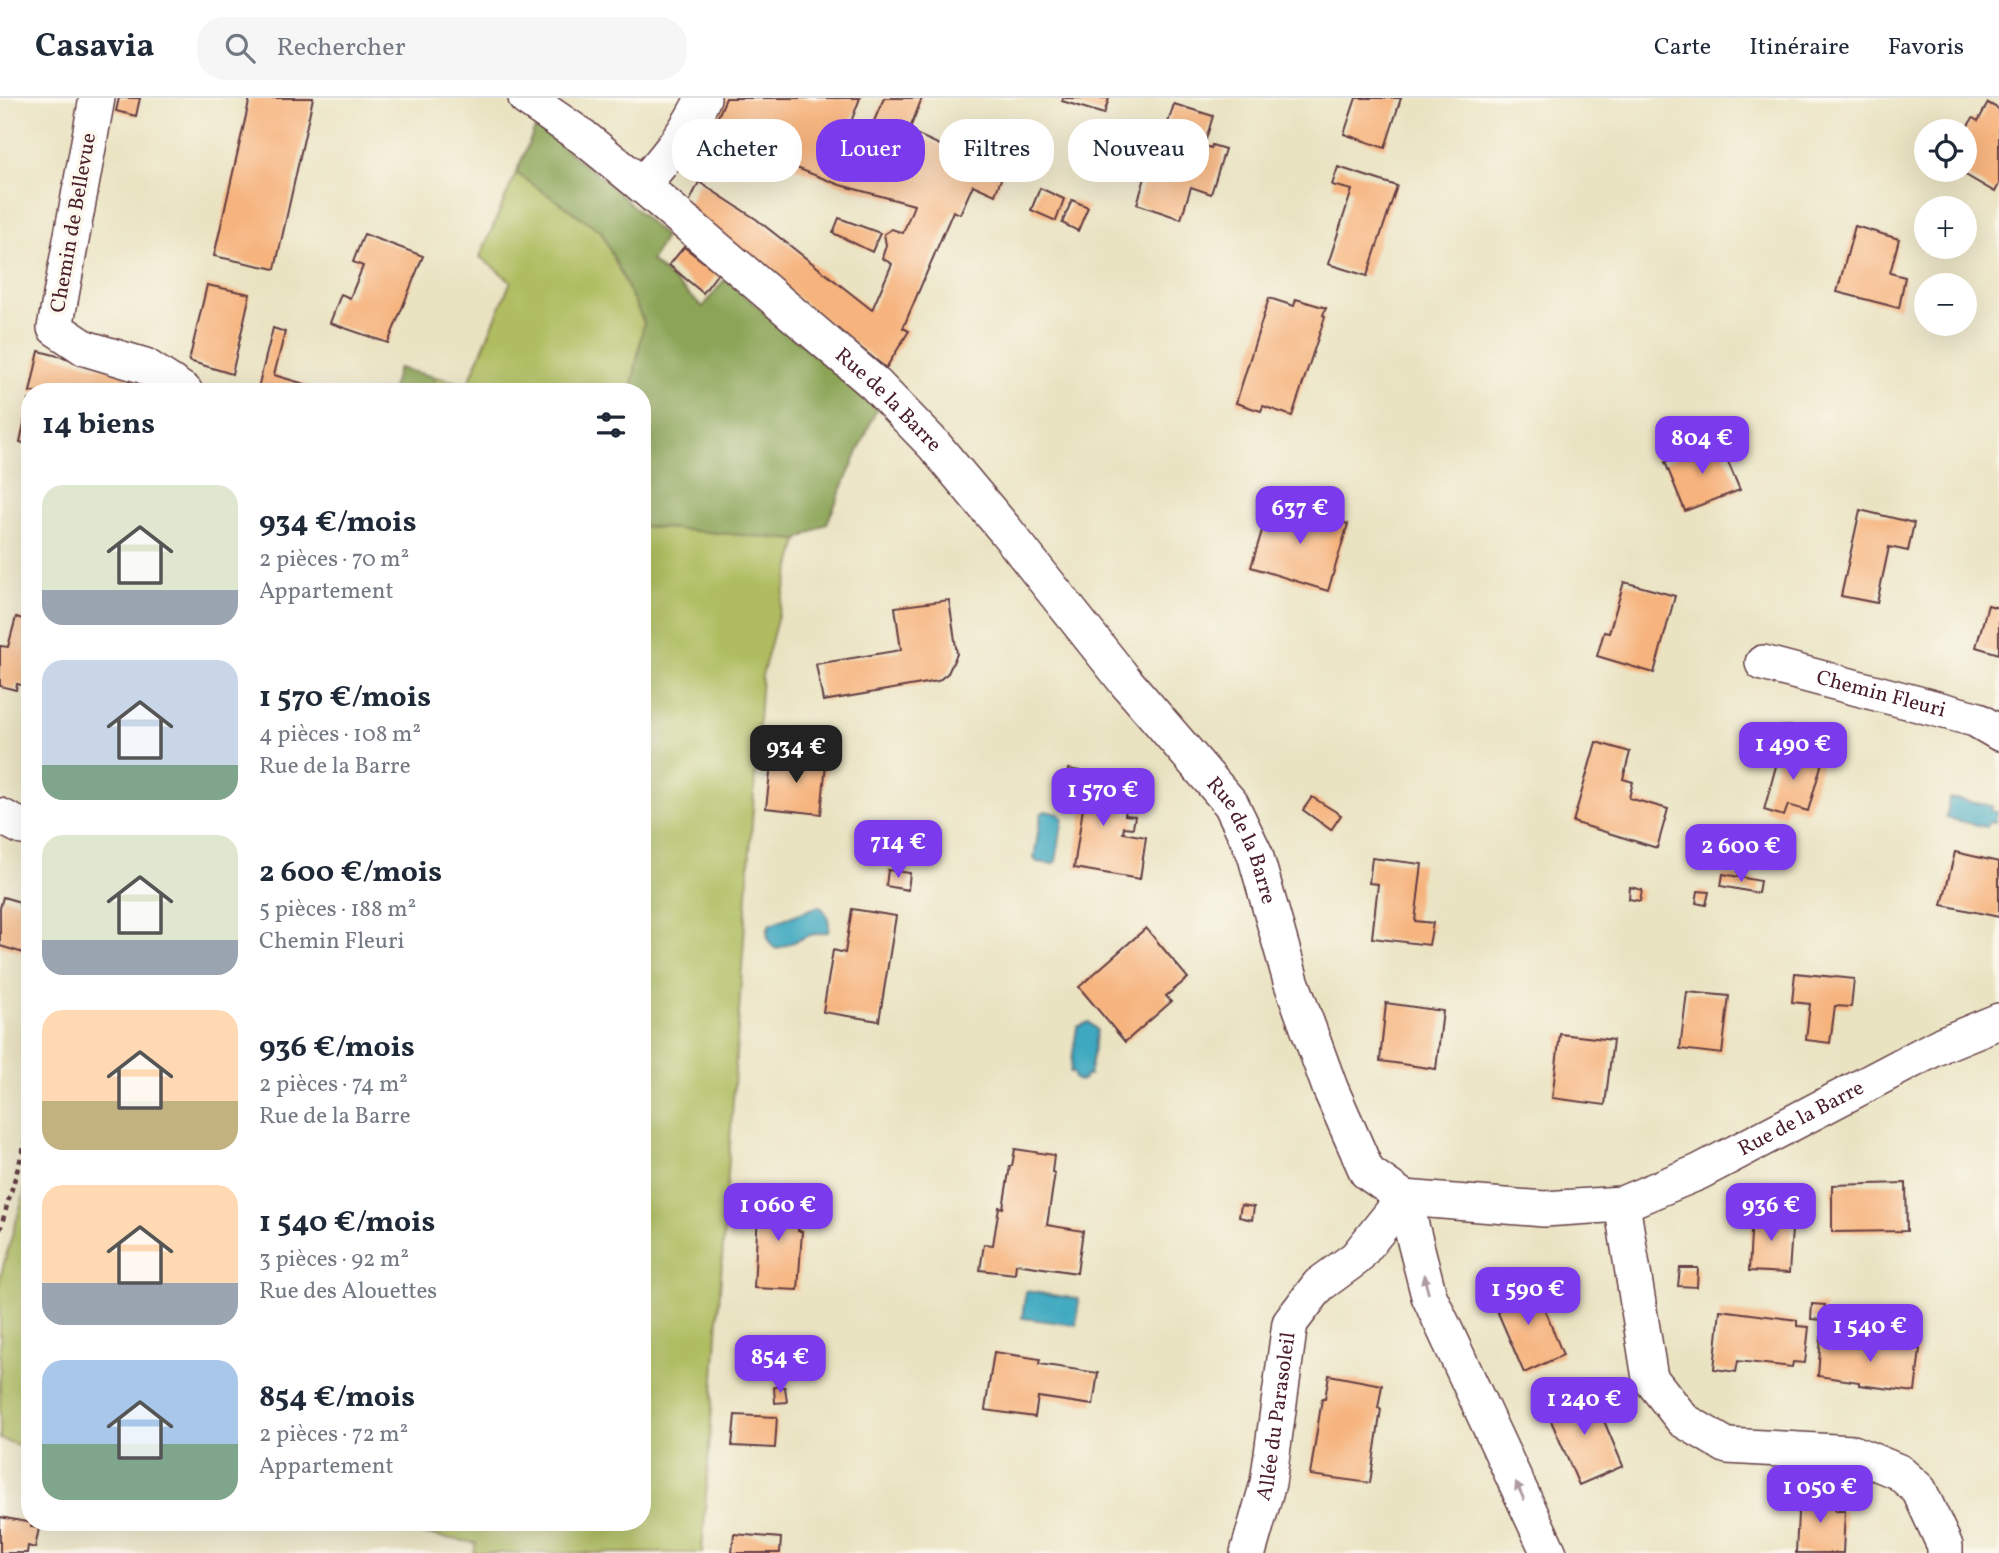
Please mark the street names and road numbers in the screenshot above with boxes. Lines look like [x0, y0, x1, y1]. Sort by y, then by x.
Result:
street label: Chemin de Bellevue [44, 131, 104, 315]
street label: Rue de la Barre [828, 341, 948, 459]
street label: Chemin Fleuri [1813, 663, 1949, 725]
street label: Rue de la Barre [1199, 771, 1283, 907]
street label: Rue de la Barre [1733, 1073, 1869, 1163]
street label: Allée du Parasoleil [1249, 1330, 1303, 1504]

